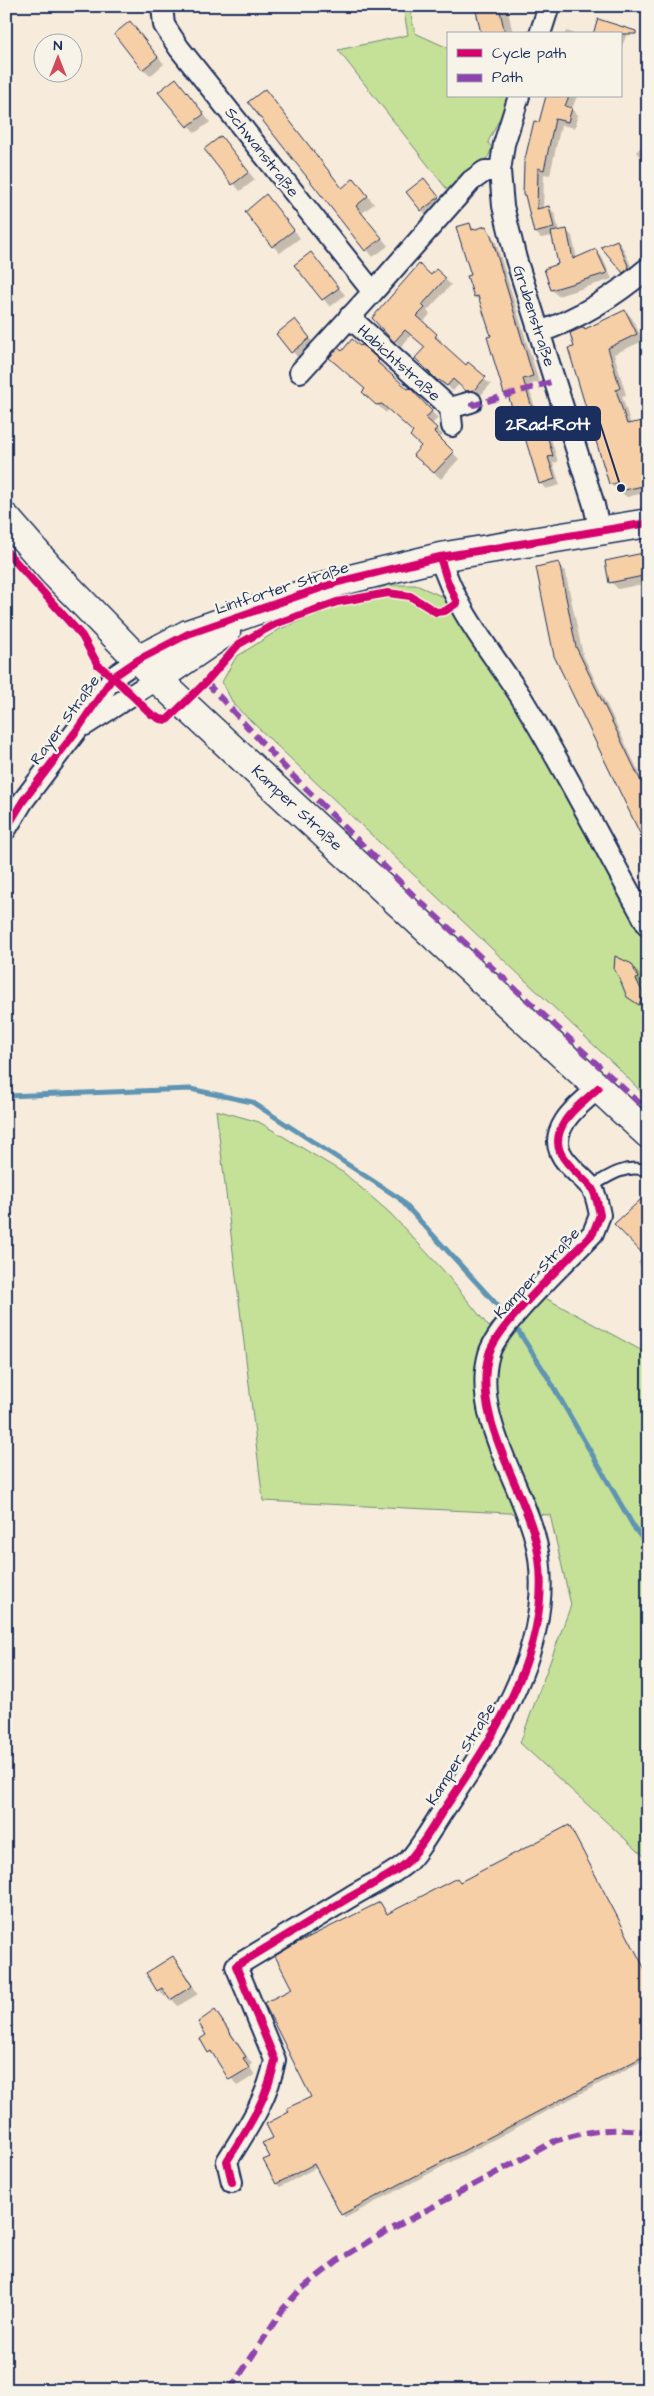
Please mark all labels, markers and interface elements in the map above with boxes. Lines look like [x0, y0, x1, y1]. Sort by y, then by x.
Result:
north arrow [32, 32, 82, 82]
legend [447, 32, 622, 98]
text: N [54, 36, 63, 56]
text: Cycle path [492, 43, 567, 65]
text: Path [492, 67, 523, 88]
street label: Schwanstraße [220, 102, 304, 202]
street label: Grubenstraße [507, 263, 561, 370]
street label: Habichtstraße [353, 320, 446, 407]
callout: 2Rad-Rott [496, 407, 600, 440]
text: 2Rad-Rott [505, 412, 591, 437]
street label: Lintforter Straße [212, 556, 352, 620]
street label: Rayer Straße [25, 670, 106, 770]
street label: Kamper Straße [247, 760, 347, 856]
street label: Kamper Straße [489, 1223, 585, 1323]
street label: Kamper Straße [421, 1698, 501, 1809]

